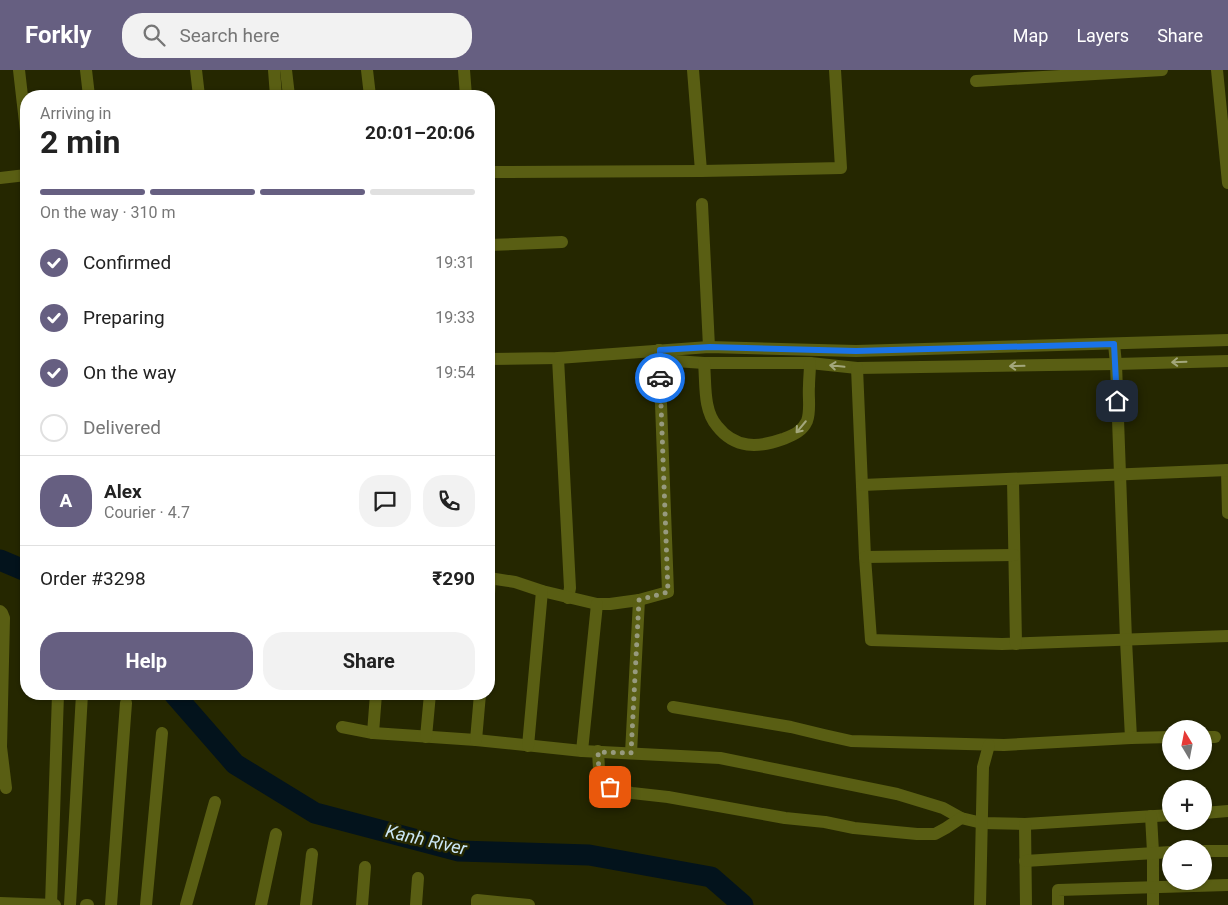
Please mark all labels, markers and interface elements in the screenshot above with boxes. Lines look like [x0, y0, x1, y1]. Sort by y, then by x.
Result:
search box [122, 13, 472, 58]
text: Forkly [25, 21, 92, 49]
icon: search [140, 21, 168, 49]
text: Search here [180, 24, 279, 47]
text: Map [1013, 25, 1048, 46]
text: Layers [1076, 25, 1129, 46]
text: Share [1157, 25, 1203, 46]
text: Arriving in [40, 104, 111, 123]
text: 20:01–20:06 [365, 121, 475, 144]
text: 2 min [40, 123, 120, 161]
text: On the way · 310 m [40, 203, 176, 222]
icon: check [40, 249, 68, 277]
text: Confirmed [83, 251, 171, 274]
text: 19:31 [435, 253, 475, 272]
icon: check [40, 304, 68, 332]
text: Preparing [83, 306, 165, 329]
text: 19:33 [435, 308, 475, 327]
courier [635, 353, 685, 403]
one-way arrow [1172, 358, 1188, 367]
icon: check [40, 359, 68, 387]
text: On the way [83, 361, 176, 384]
one-way arrow [829, 361, 845, 371]
one-way arrow [1009, 361, 1026, 371]
text: 19:54 [435, 363, 475, 382]
icon: car [646, 364, 674, 392]
pin [1096, 380, 1138, 422]
icon: home [1103, 387, 1131, 415]
text: Delivered [83, 416, 161, 439]
one-way arrow [796, 420, 808, 433]
button: chat [359, 475, 411, 527]
button: phone [423, 475, 475, 527]
text: Alex [104, 480, 142, 503]
text: A [60, 489, 72, 512]
text: Courier · 4.7 [104, 503, 190, 522]
text: Order #3298 [40, 567, 146, 590]
text: ₹290 [432, 567, 475, 590]
button: Help [40, 632, 253, 690]
button: Share [263, 632, 475, 690]
north arrow [1162, 720, 1212, 770]
map controls [1162, 720, 1212, 890]
pin [589, 766, 631, 808]
icon: bag [596, 773, 624, 801]
button: + [1162, 780, 1212, 830]
water label: Kanh River [383, 820, 470, 859]
button: − [1162, 840, 1212, 890]

